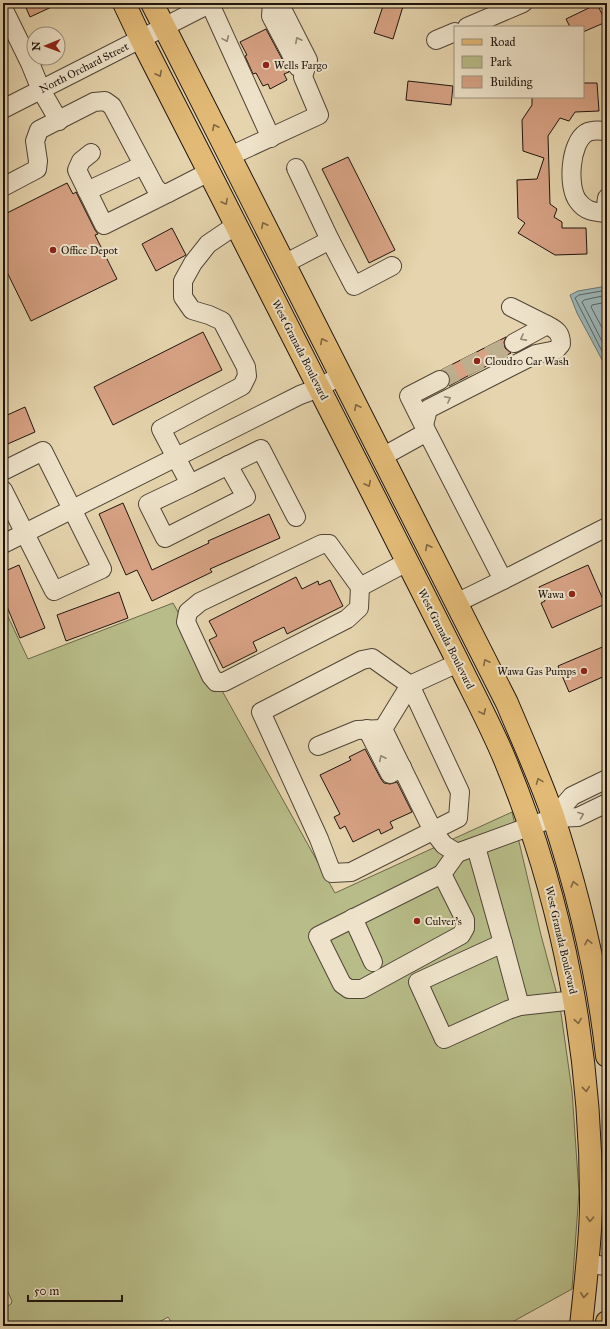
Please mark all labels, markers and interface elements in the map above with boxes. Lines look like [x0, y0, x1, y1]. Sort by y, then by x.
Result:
north arrow [26, 26, 66, 66]
legend [454, 26, 584, 98]
one-way arrow [221, 35, 229, 42]
text: Road [490, 35, 516, 49]
one-way arrow [295, 37, 303, 44]
street label: North Orchard Street [37, 40, 131, 96]
text: Park [490, 55, 512, 69]
place label: Wells Fargo [274, 59, 328, 72]
marker: Wells Fargo [261, 60, 271, 70]
one-way arrow [154, 70, 162, 77]
text: Building [490, 75, 533, 90]
one-way arrow [212, 123, 219, 131]
one-way arrow [220, 198, 227, 205]
one-way arrow [262, 221, 269, 229]
place label: Office Depot [61, 244, 118, 257]
marker: Office Depot [48, 245, 58, 255]
street label: West Granada Boulevard [269, 298, 331, 403]
one-way arrow [520, 333, 527, 341]
one-way arrow [320, 337, 328, 345]
place label: Cloud10 Car Wash [485, 355, 569, 368]
marker: Cloud10 Car Wash [472, 356, 482, 366]
one-way arrow [444, 396, 451, 404]
one-way arrow [354, 404, 362, 412]
one-way arrow [363, 480, 371, 488]
one-way arrow [425, 543, 432, 551]
street label: West Granada Boulevard [415, 587, 477, 692]
place label: Wawa [538, 588, 564, 601]
marker: Wawa [567, 589, 577, 599]
one-way arrow [484, 659, 491, 667]
place label: Wawa Gas Pumps [497, 665, 576, 678]
marker: Wawa Gas Pumps [579, 666, 589, 676]
one-way arrow [478, 708, 486, 716]
one-way arrow [379, 754, 386, 762]
one-way arrow [536, 778, 544, 785]
one-way arrow [578, 811, 585, 819]
one-way arrow [570, 880, 579, 887]
street label: West Granada Boulevard [542, 885, 580, 996]
place label: Culver's [425, 915, 462, 928]
marker: Culver's [412, 916, 422, 926]
one-way arrow [585, 939, 593, 945]
one-way arrow [573, 1018, 582, 1024]
one-way arrow [582, 1086, 591, 1092]
one-way arrow [586, 1216, 595, 1222]
scale bar [28, 1277, 122, 1303]
text: 50 m [34, 1284, 59, 1298]
one-way arrow [580, 1292, 589, 1298]

